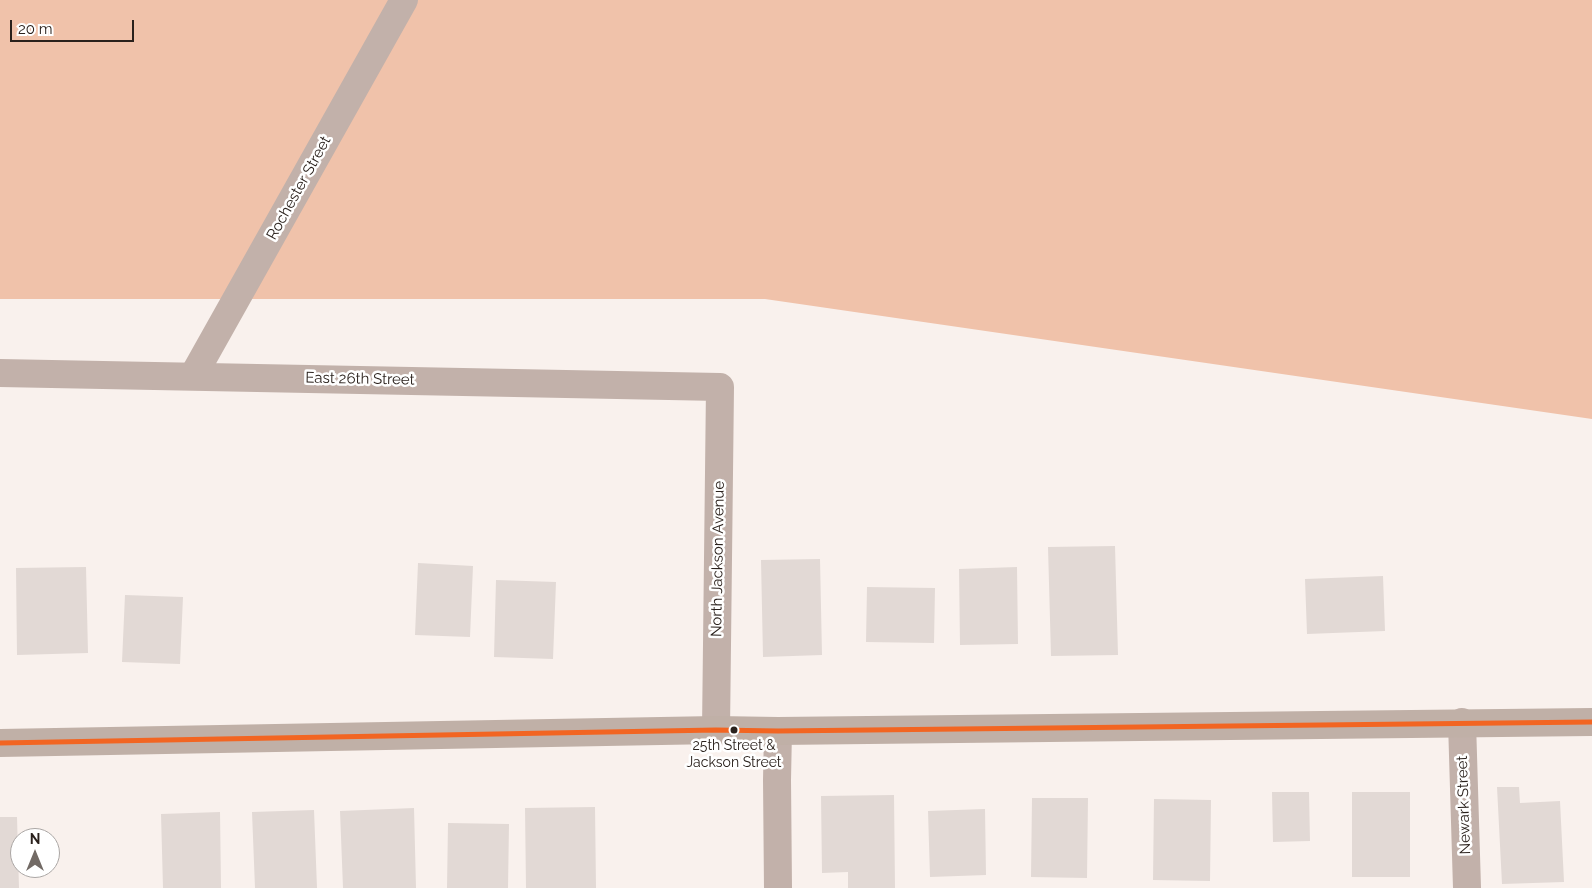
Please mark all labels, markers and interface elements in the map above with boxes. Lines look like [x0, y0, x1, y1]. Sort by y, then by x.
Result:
scale bar [12, 10, 136, 42]
text: 20 m [18, 20, 53, 38]
street label: Rochester Street [263, 133, 335, 243]
street label: East 26th Street [305, 369, 415, 389]
street label: North Jackson Avenue [708, 481, 728, 637]
marker: 25th Street & Jackson Street [729, 725, 739, 735]
place label: 25th Street & Jackson Street [687, 738, 781, 770]
street label: Newark Street [1453, 755, 1475, 855]
north arrow [10, 828, 60, 878]
text: N [30, 831, 40, 847]

